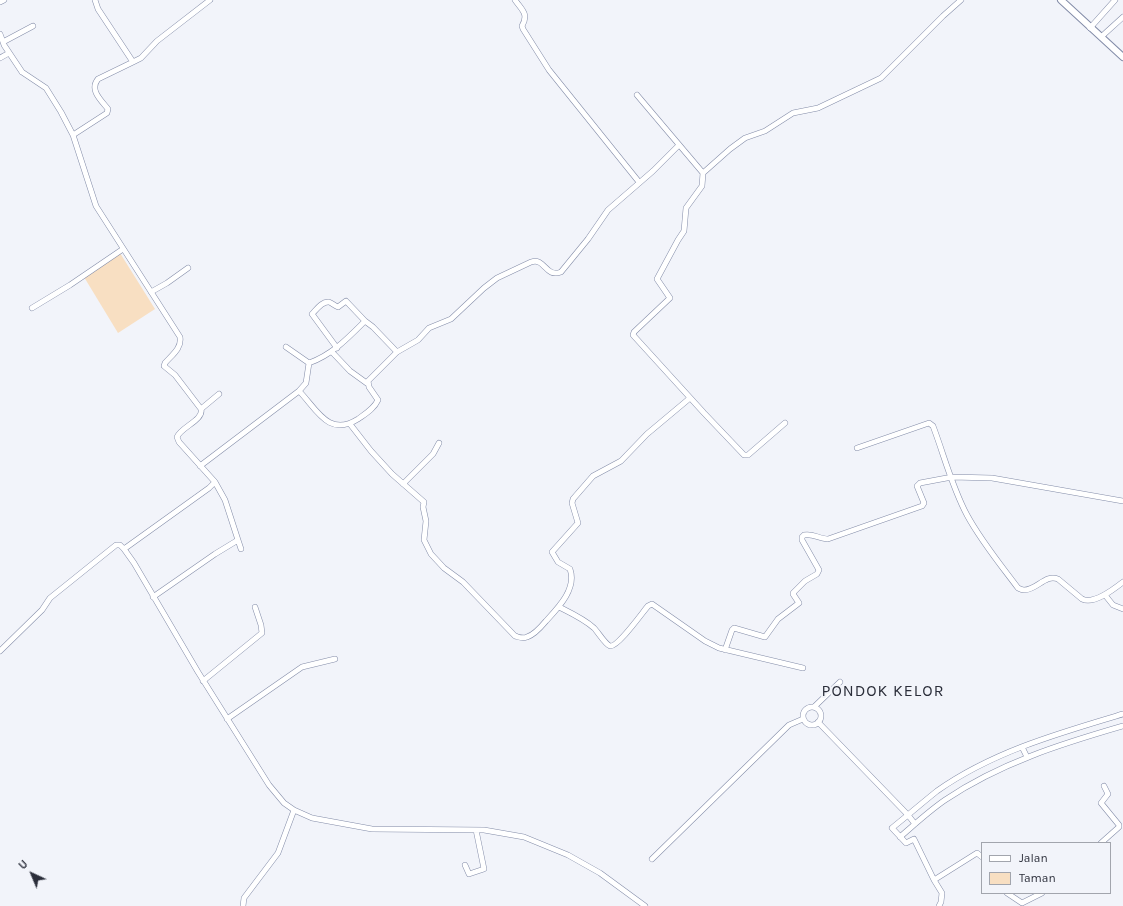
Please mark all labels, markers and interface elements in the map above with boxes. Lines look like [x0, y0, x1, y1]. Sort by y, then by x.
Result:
district label: PONDOK KELOR [822, 681, 944, 701]
legend [981, 842, 1111, 894]
text: Jalan [1019, 851, 1048, 865]
north arrow [12, 854, 52, 894]
text: U [16, 858, 31, 872]
text: Taman [1019, 871, 1056, 885]

